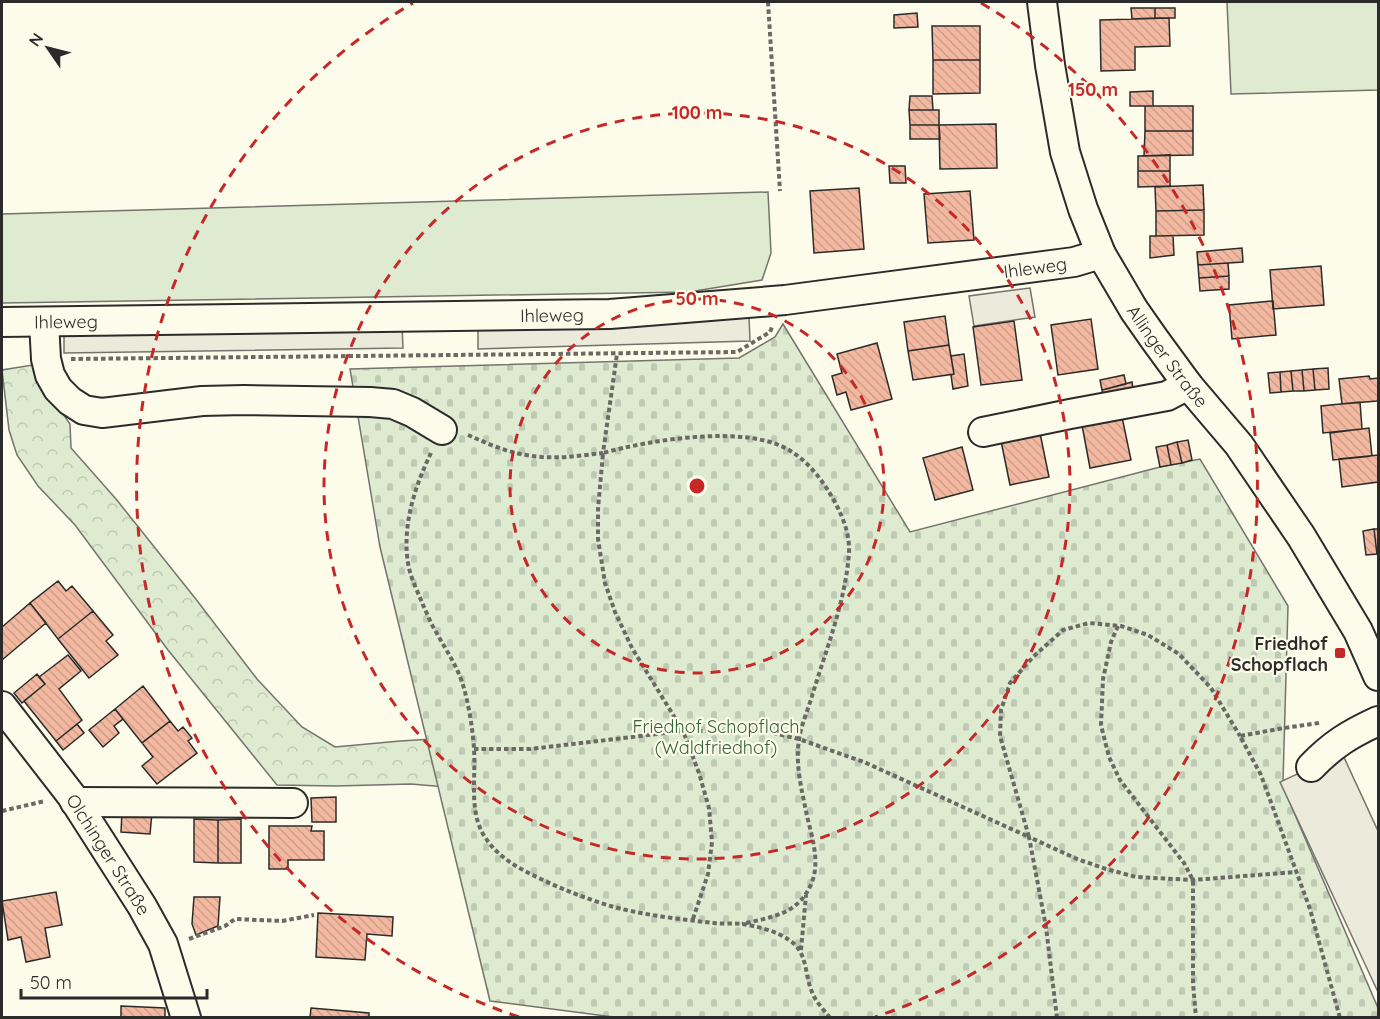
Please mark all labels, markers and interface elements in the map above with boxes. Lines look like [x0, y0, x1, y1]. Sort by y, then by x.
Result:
north arrow [18, 18, 78, 78]
text: N [24, 29, 47, 50]
text: 150 m [1068, 78, 1118, 101]
text: 100 m [672, 101, 722, 124]
street label: Ihleweg [1002, 252, 1068, 283]
text: 50 m [675, 287, 719, 310]
street label: Allinger Straße [1122, 300, 1213, 412]
street label: Ihleweg [520, 303, 584, 327]
street label: Ihleweg [34, 309, 98, 333]
centre of rings [687, 476, 707, 496]
place label: Friedhof Schopflach [1231, 632, 1328, 676]
marker: Friedhof Schopflach [1333, 646, 1347, 660]
park label: Friedhof Schopflach (Waldfriedhof) [633, 715, 799, 759]
street label: Olchinger Straße [62, 789, 156, 919]
scale bar [21, 962, 207, 1000]
text: 50 m [30, 971, 72, 994]

